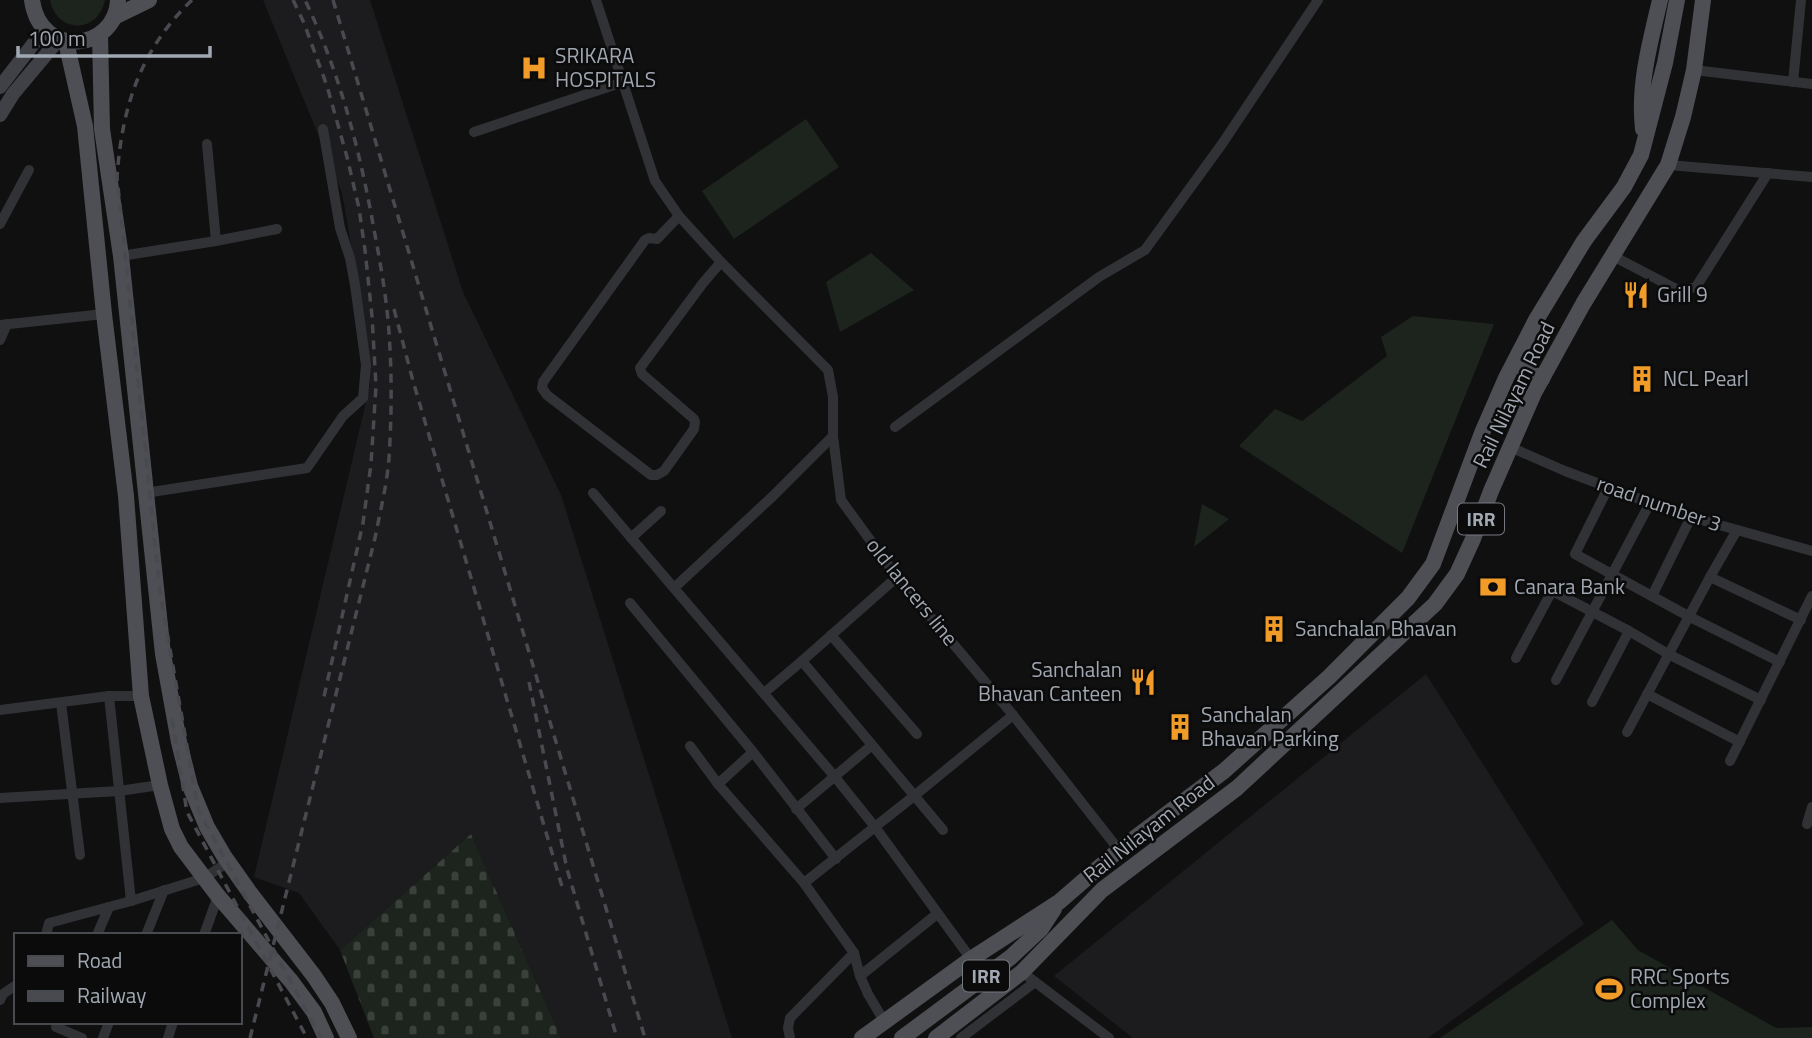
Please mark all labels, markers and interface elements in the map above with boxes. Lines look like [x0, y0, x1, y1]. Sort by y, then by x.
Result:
scale bar [18, 14, 210, 58]
text: 100 m [28, 22, 85, 54]
place label: SRIKARA HOSPITALS [555, 39, 656, 95]
hospital icon: SRIKARA HOSPITALS [519, 53, 549, 83]
place label: Grill 9 [1657, 278, 1708, 310]
restaurant icon: Grill 9 [1621, 280, 1651, 310]
street label: Rail Nilayam Road [1464, 316, 1562, 473]
place label: NCL Pearl [1663, 362, 1749, 394]
building icon: NCL Pearl [1627, 364, 1657, 394]
street label: road number 3 [1593, 467, 1726, 539]
road number: IRR [1458, 504, 1504, 534]
street label: old lancers line [859, 530, 966, 652]
place label: Canara Bank [1514, 570, 1625, 602]
bank icon: Canara Bank [1478, 572, 1508, 602]
place label: Sanchalan Bhavan [1295, 612, 1457, 644]
building icon: Sanchalan Bhavan [1259, 614, 1289, 644]
place label: Sanchalan Bhavan Canteen [978, 653, 1122, 709]
restaurant icon: Sanchalan Bhavan Canteen [1128, 667, 1158, 697]
place label: Sanchalan Bhavan Parking [1201, 698, 1339, 754]
building icon: Sanchalan Bhavan Parking [1165, 712, 1195, 742]
street label: Rail Nilayam Road [1076, 766, 1221, 890]
legend [14, 933, 242, 1024]
text: Road [77, 944, 122, 976]
road number: IRR [963, 960, 1009, 992]
place label: RRC Sports Complex [1630, 960, 1730, 1016]
sports icon: RRC Sports Complex [1594, 974, 1624, 1004]
text: Railway [77, 979, 146, 1011]

